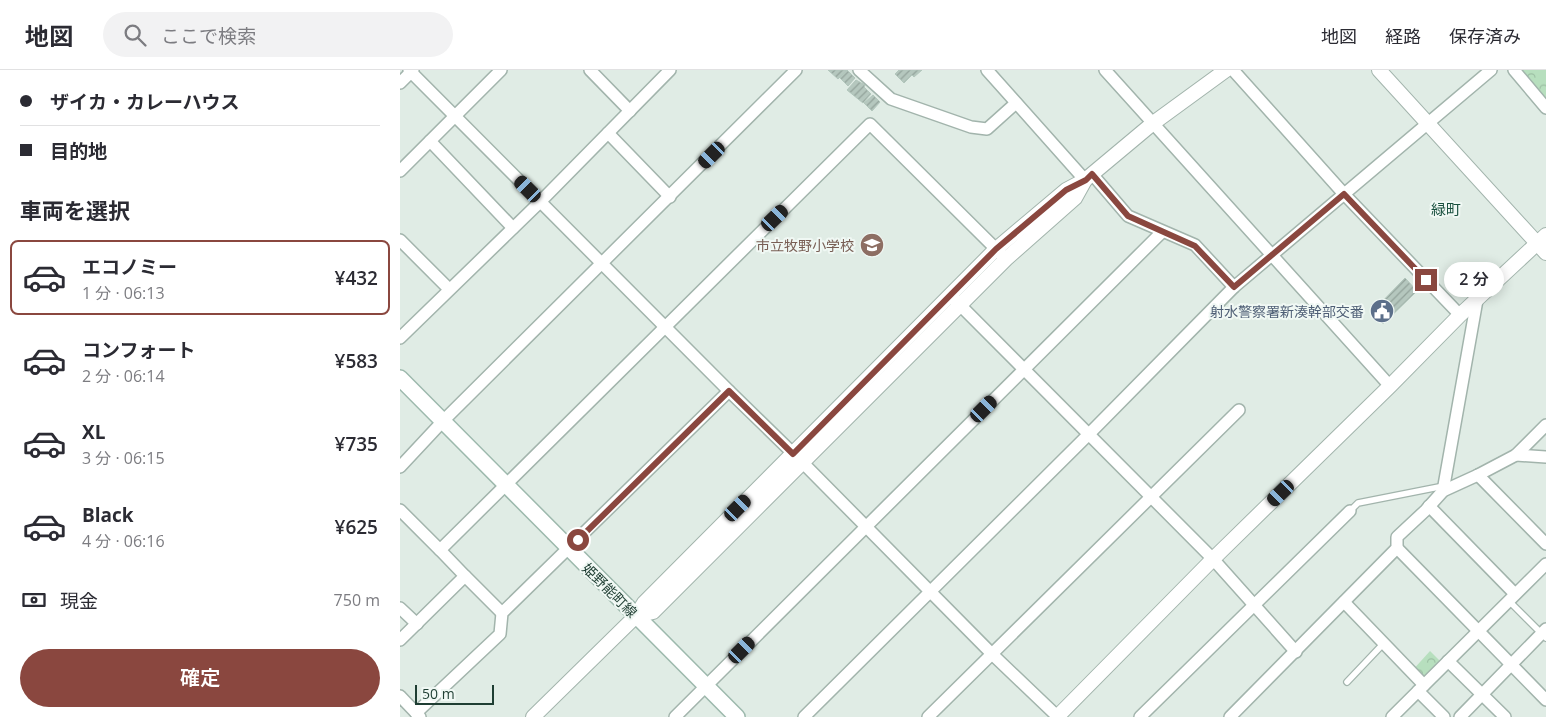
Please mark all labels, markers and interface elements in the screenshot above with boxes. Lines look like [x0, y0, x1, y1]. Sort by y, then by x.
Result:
search box [103, 12, 453, 57]
text: 地図 [25, 19, 73, 52]
icon: search [121, 21, 149, 49]
text: ここで検索 [161, 23, 256, 49]
text: 地図 [1321, 24, 1357, 48]
text: 経路 [1385, 24, 1421, 48]
text: 保存済み [1449, 24, 1521, 48]
text: ザイカ・カレーハウス [50, 89, 240, 115]
text: 目的地 [50, 138, 107, 164]
car [696, 139, 727, 171]
car [512, 173, 543, 205]
text: 車両を選択 [20, 195, 130, 225]
district label: 緑町 [1431, 199, 1461, 219]
car [759, 202, 791, 234]
school or university icon: 市立牧野小学校 [859, 232, 885, 258]
place label: 市立牧野小学校 [756, 236, 854, 255]
text: エコノミー [82, 254, 177, 280]
icon: car [22, 255, 67, 300]
callout: 2 分 [1444, 262, 1504, 298]
text: ¥432 [335, 265, 378, 291]
text: 2 分 [1459, 268, 1489, 290]
route end [1415, 269, 1437, 291]
text: 1 分 · 06:13 [82, 282, 165, 304]
public building icon: 射水警察署新湊幹部交番 [1369, 298, 1395, 324]
place label: 射水警察署新湊幹部交番 [1210, 302, 1364, 321]
text: コンフォート [82, 337, 195, 363]
icon: car [22, 338, 67, 383]
text: ¥583 [335, 348, 378, 374]
text: 2 分 · 06:14 [82, 365, 165, 387]
car [968, 393, 999, 425]
text: XL [82, 419, 105, 445]
icon: car [22, 421, 67, 466]
text: ¥735 [335, 431, 378, 457]
text: 3 分 · 06:15 [82, 447, 165, 469]
car [1265, 477, 1297, 509]
car [722, 492, 753, 524]
text: Black [82, 502, 134, 528]
icon: car [22, 504, 67, 549]
text: ¥625 [335, 514, 378, 540]
route start [567, 529, 589, 551]
text: 4 分 · 06:16 [82, 530, 165, 552]
street label: 姫野能町線 [579, 559, 641, 621]
icon: cash [20, 586, 48, 614]
text: 現金 [60, 588, 98, 614]
text: 750 m [334, 589, 380, 611]
car [726, 634, 757, 666]
button: 確定 [20, 649, 380, 707]
scale bar [415, 682, 494, 705]
text: 50 m [422, 684, 455, 703]

